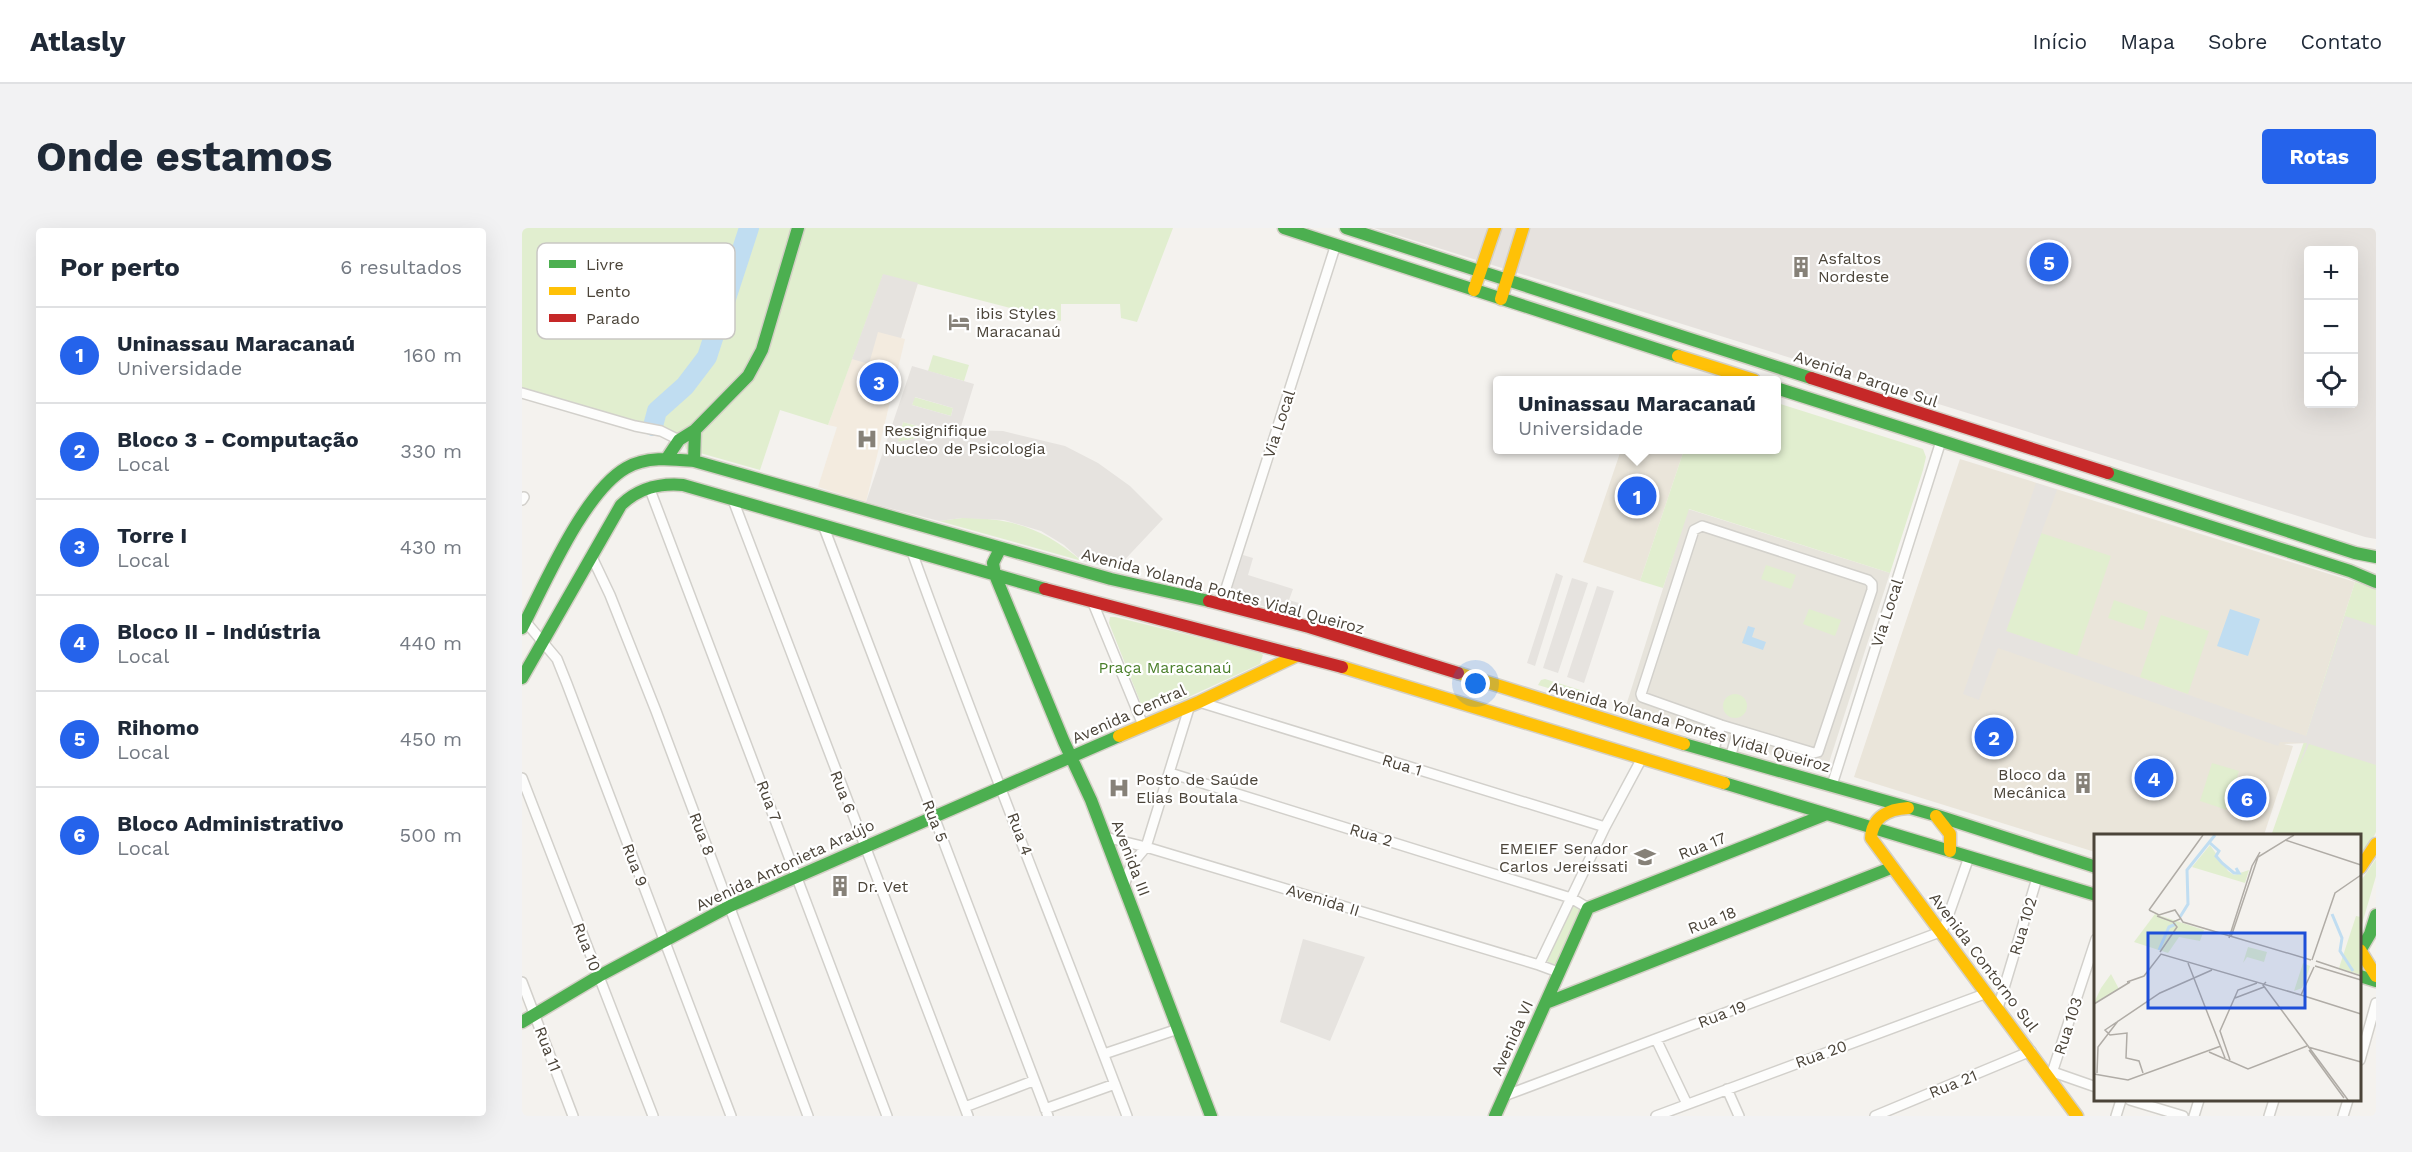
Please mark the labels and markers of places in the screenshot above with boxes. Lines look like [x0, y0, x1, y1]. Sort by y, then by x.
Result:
pin: 5 [2030, 240, 2068, 285]
place label: Asfaltos Nordeste [1818, 249, 1889, 286]
building icon: Asfaltos Nordeste [1789, 255, 1813, 279]
place label: ibis Styles Maracanaú [976, 304, 1061, 341]
hotel icon: ibis Styles Maracanaú [947, 310, 971, 334]
pin: 3 [860, 360, 898, 404]
place label: Ressignifique Nucleo de Psicologia [884, 421, 1046, 458]
hospital icon: Ressignifique Nucleo de Psicologia [855, 427, 879, 451]
pin: 1 [1618, 474, 1656, 518]
pin: 2 [1974, 714, 2014, 760]
pin: 4 [2134, 756, 2174, 800]
place label: Bloco da Mecânica [1993, 765, 2066, 802]
place label: Posto de Saúde Elias Boutala [1136, 770, 1258, 807]
building icon: Bloco da Mecânica [2071, 771, 2095, 795]
hospital icon: Posto de Saúde Elias Boutala [1107, 776, 1131, 800]
pin: 6 [2228, 776, 2266, 820]
place label: EMEIEF Senador Carlos Jereissati [1499, 839, 1628, 876]
school or university icon: EMEIEF Senador Carlos Jereissati [1633, 845, 1657, 869]
building icon: Dr. Vet [828, 874, 852, 898]
place label: Dr. Vet [857, 877, 908, 896]

